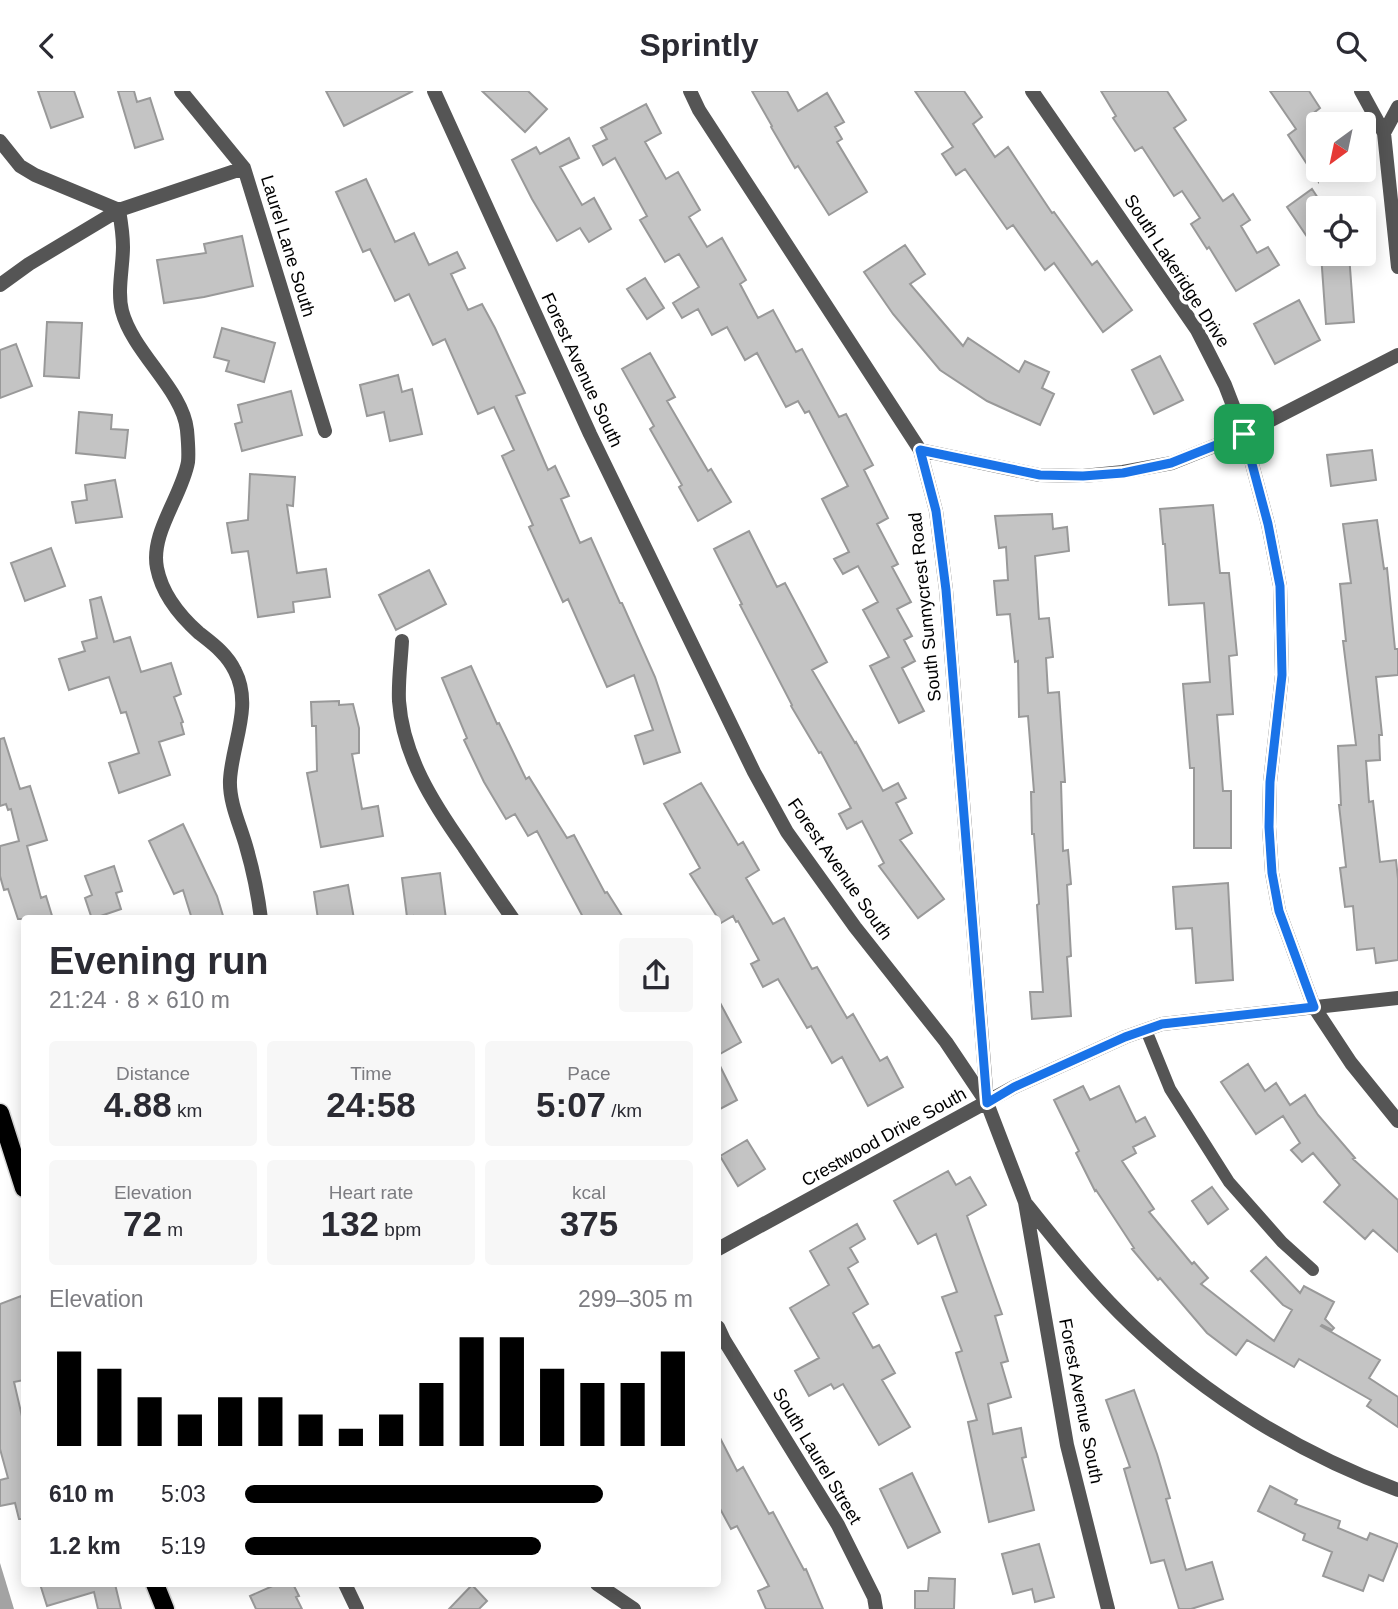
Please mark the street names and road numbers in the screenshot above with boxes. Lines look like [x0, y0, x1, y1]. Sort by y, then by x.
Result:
street label: Laurel Lane South [257, 173, 319, 319]
street label: South Lakeridge Drive [1120, 191, 1234, 351]
street label: Forest Avenue South [537, 290, 627, 450]
street label: South Sunnycrest Road [905, 511, 945, 703]
street label: Forest Avenue South [784, 795, 896, 943]
street label: Crestwood Drive South [798, 1083, 970, 1191]
street label: Forest Avenue South [1055, 1317, 1107, 1485]
street label: South Laurel Street [768, 1384, 866, 1528]

